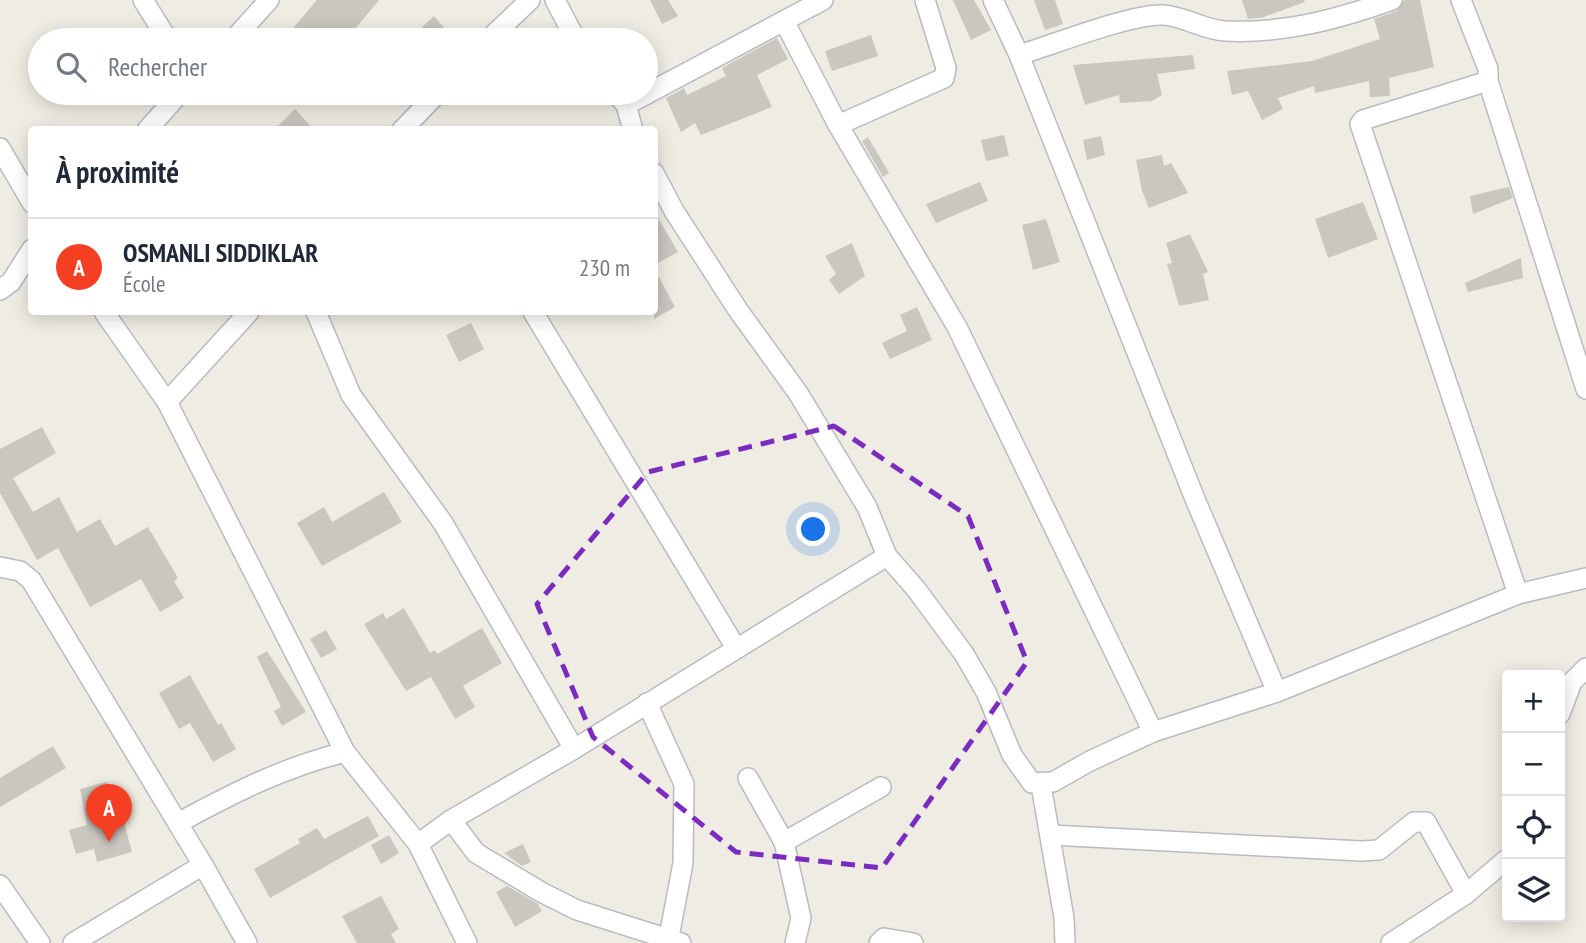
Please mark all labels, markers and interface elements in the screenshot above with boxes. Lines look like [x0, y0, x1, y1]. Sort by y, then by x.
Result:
search box [28, 28, 658, 105]
icon: search [52, 48, 90, 86]
text: Rechercher [108, 50, 207, 83]
text: À proximité [56, 152, 179, 191]
text: OSMANLI SIDDIKLAR [123, 236, 318, 269]
text: A [73, 253, 85, 282]
text: 230 m [579, 253, 630, 282]
text: École [123, 269, 165, 298]
your location [796, 512, 830, 546]
map controls [1502, 670, 1565, 922]
button: + [1502, 670, 1565, 733]
button: − [1502, 733, 1565, 796]
pin: A [86, 784, 132, 842]
button: locate [1502, 796, 1565, 859]
button: layers [1502, 859, 1565, 922]

